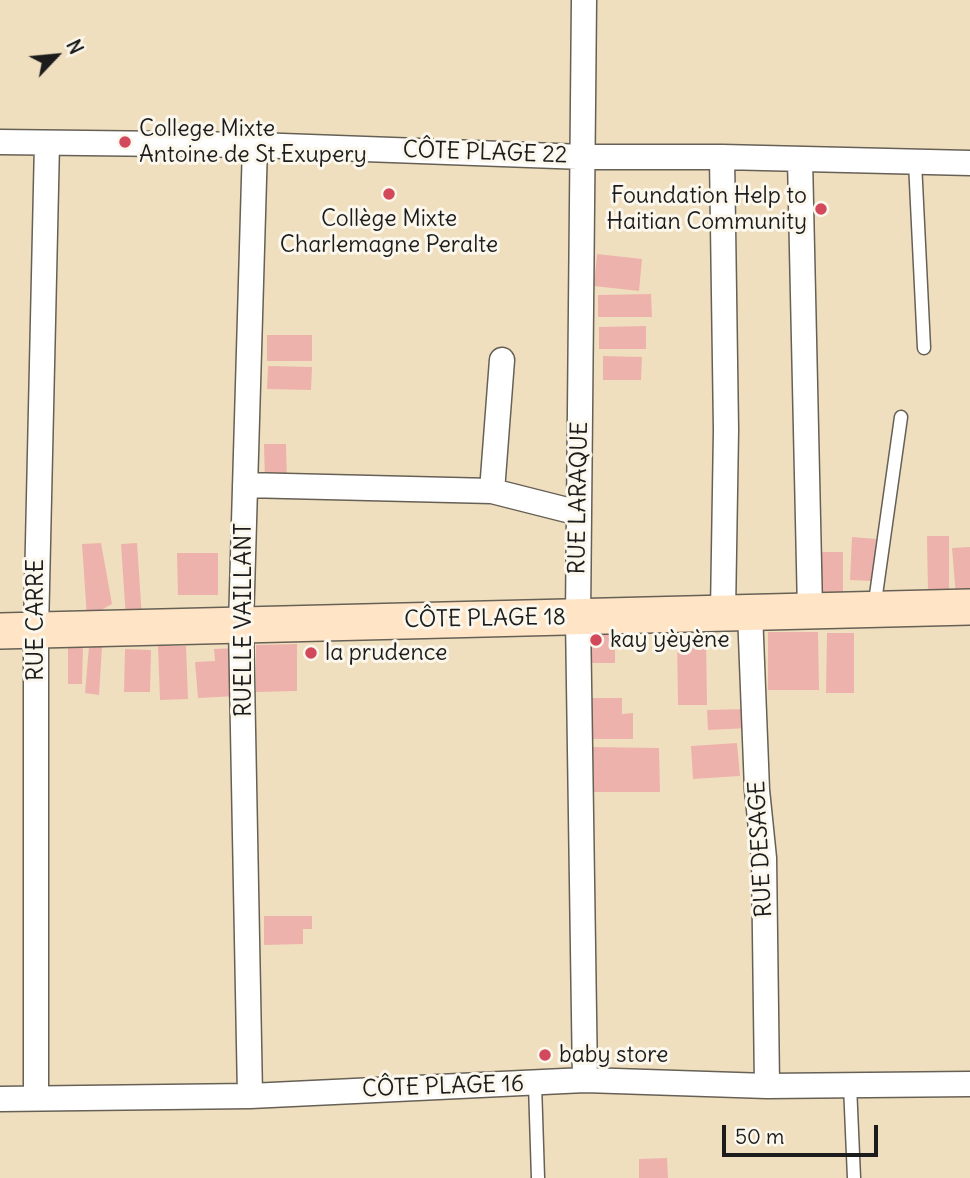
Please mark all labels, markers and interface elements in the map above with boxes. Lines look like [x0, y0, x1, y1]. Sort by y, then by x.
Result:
north arrow [21, 21, 91, 91]
text: N [61, 36, 89, 58]
place label: College Mixte Antoine de St Exupery [139, 115, 367, 169]
marker: College Mixte Antoine de St Exupery [117, 134, 133, 150]
street label: CÔTE PLAGE 22 [402, 136, 568, 170]
place label: Foundation Help to Haitian Community [607, 182, 807, 236]
marker: Collège Mixte Charlemagne Peralte [381, 186, 397, 202]
marker: Foundation Help to Haitian Community [813, 201, 829, 217]
place label: Collège Mixte Charlemagne Peralte [280, 205, 498, 259]
street label: RUE LARAQUE [564, 421, 594, 575]
street label: RUELLE VAILLANT [230, 523, 258, 717]
street label: RUE CARRE [22, 559, 50, 681]
street label: CÔTE PLAGE 18 [404, 604, 566, 634]
place label: kay yèyène [610, 626, 730, 654]
marker: kay yèyène [588, 632, 604, 648]
place label: la prudence [325, 639, 447, 667]
marker: la prudence [303, 645, 319, 661]
street label: RUE DESAGE [744, 780, 778, 918]
place label: baby store [559, 1041, 668, 1069]
marker: baby store [537, 1047, 553, 1063]
street label: CÔTE PLAGE 16 [362, 1070, 524, 1104]
scale bar [725, 1112, 881, 1156]
text: 50 m [735, 1123, 784, 1150]

